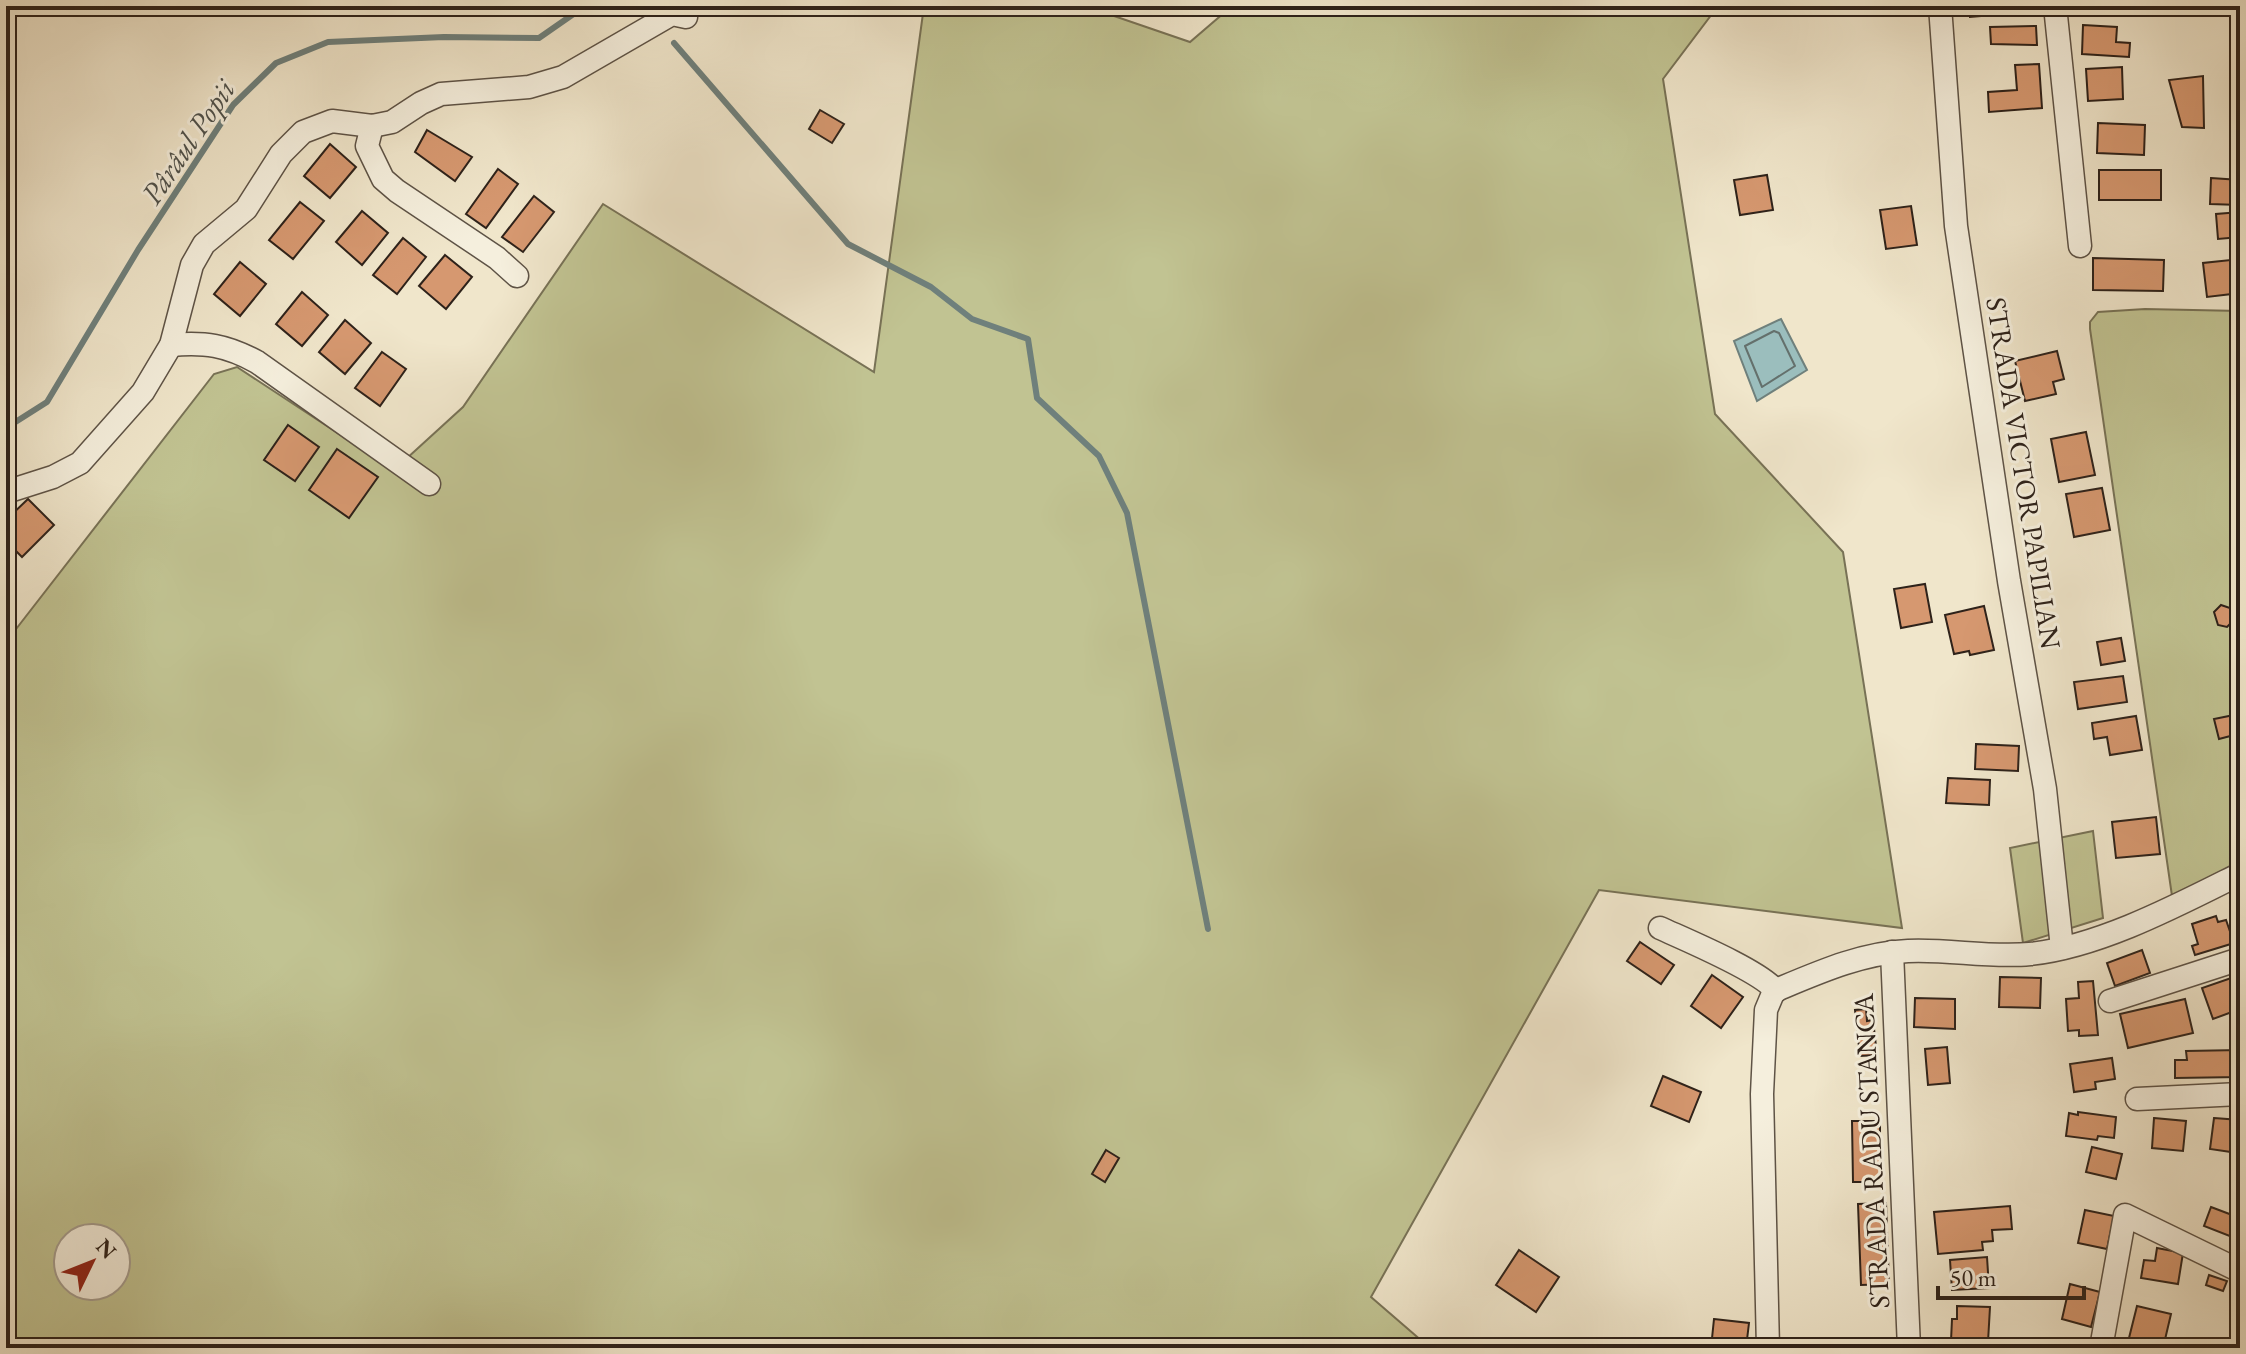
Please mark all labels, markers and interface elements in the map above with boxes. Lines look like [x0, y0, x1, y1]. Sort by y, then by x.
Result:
water label: Pârâul Popii [132, 71, 244, 212]
street label: STRADA VICTOR PAPILIAN [1978, 295, 2070, 651]
street label: STRADA RADU STANCA [1845, 992, 1897, 1309]
north arrow [52, 1222, 132, 1302]
text: N [90, 1232, 123, 1265]
scale bar [1938, 1250, 2084, 1300]
text: 50 m [1950, 1262, 1997, 1293]

